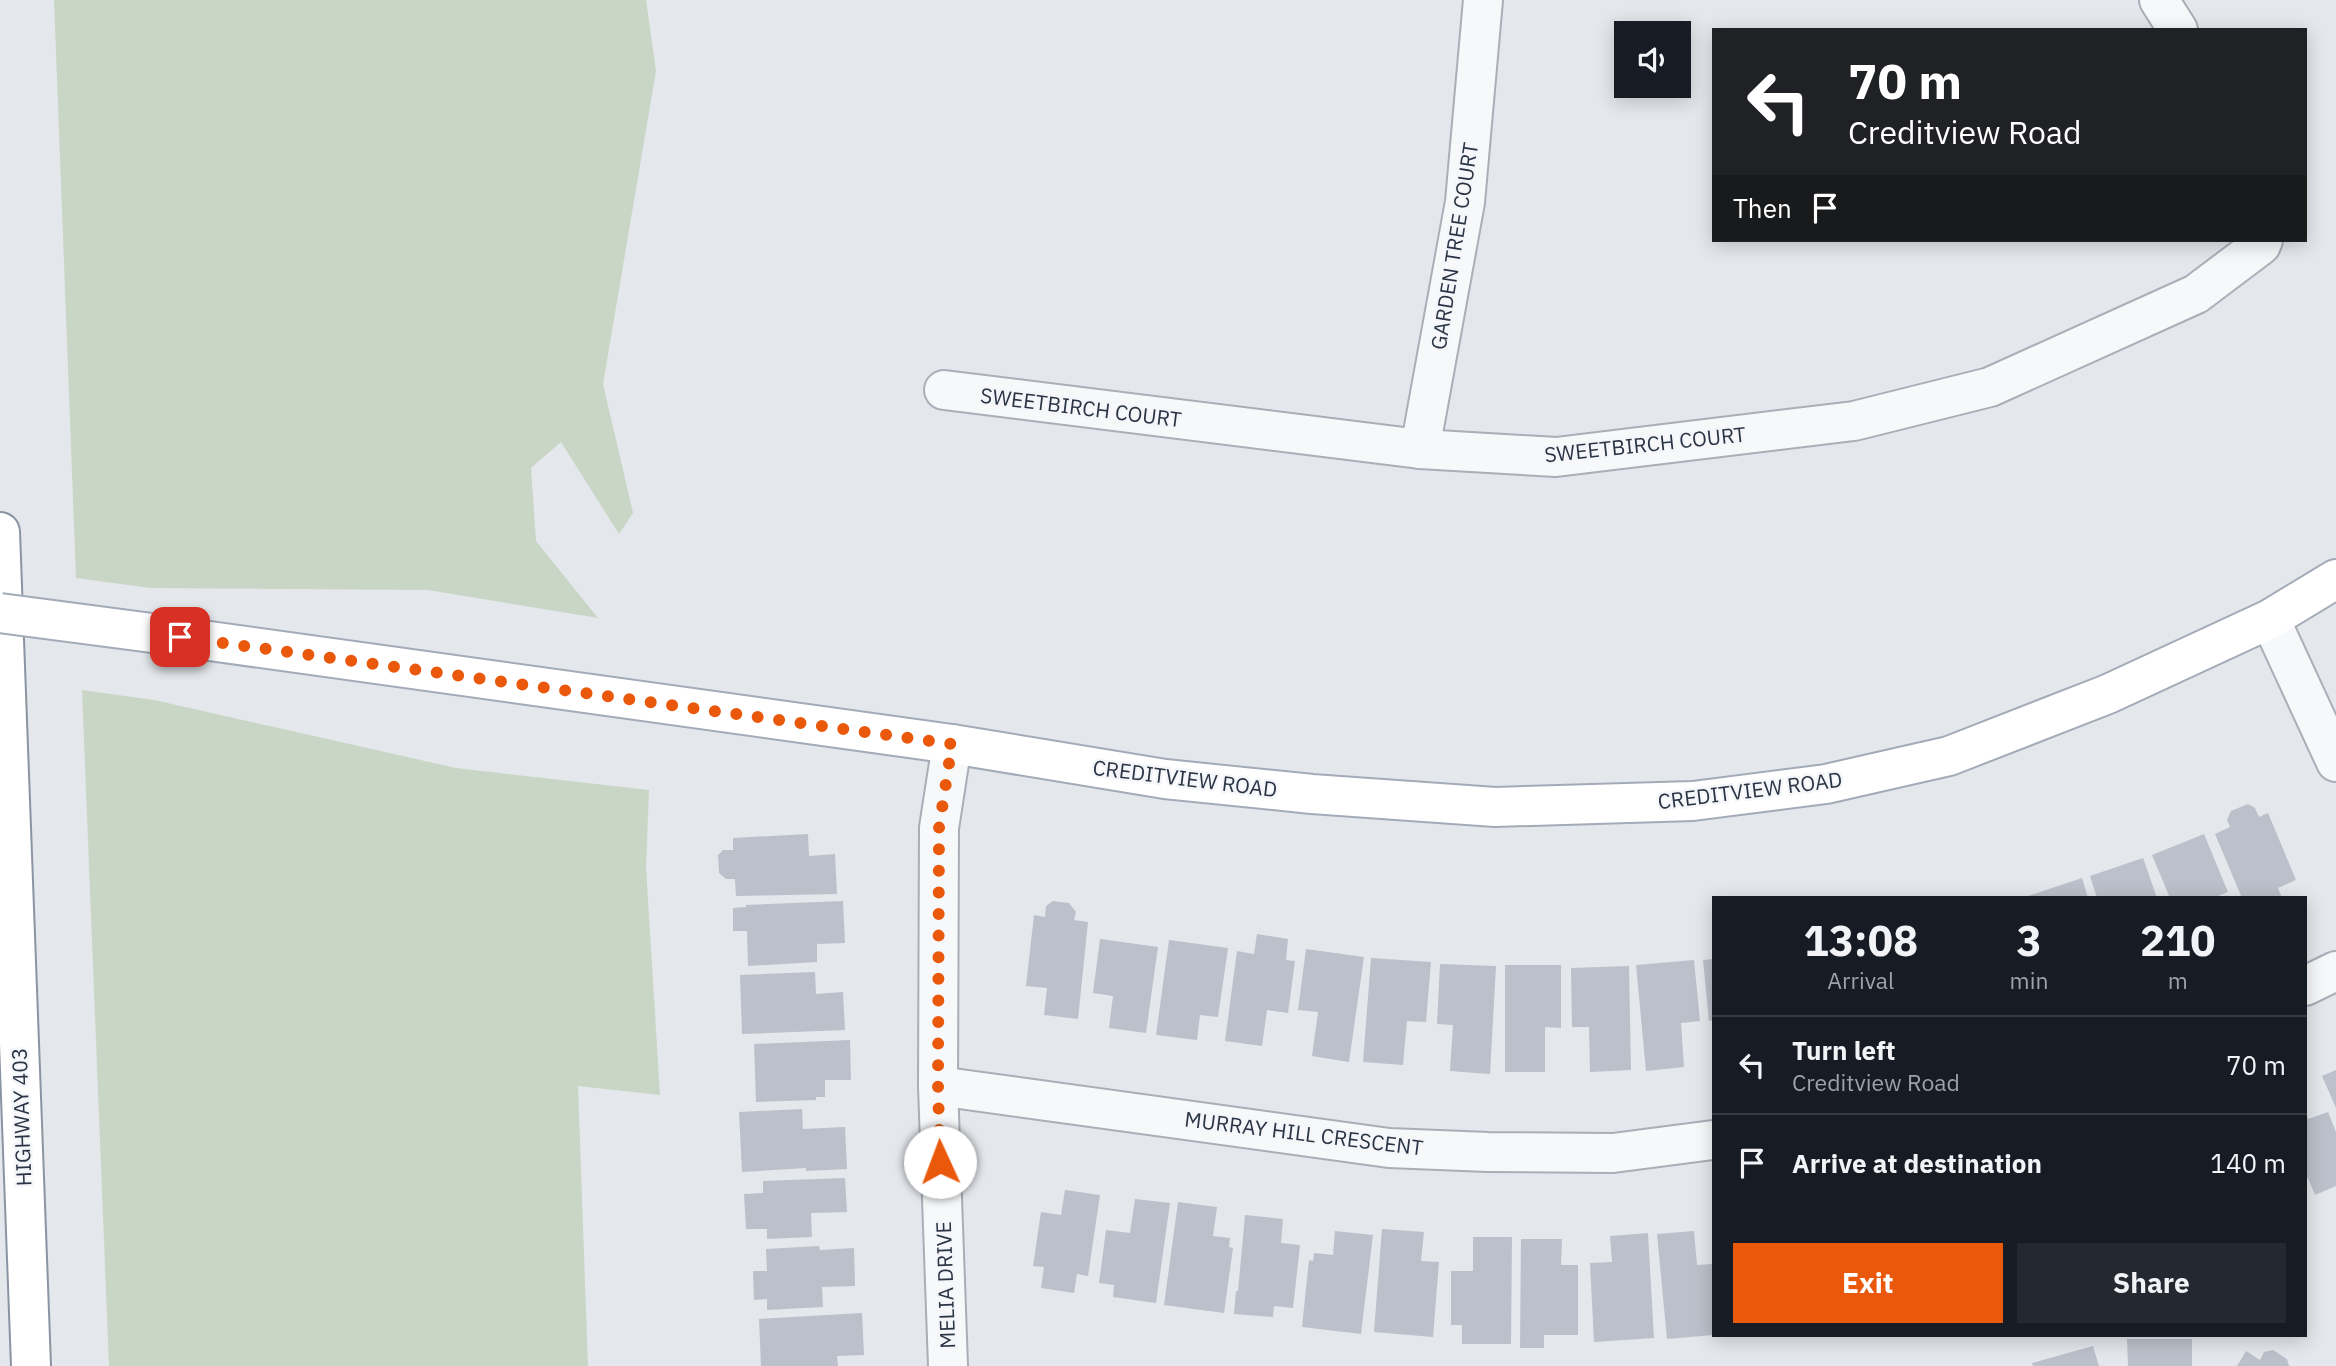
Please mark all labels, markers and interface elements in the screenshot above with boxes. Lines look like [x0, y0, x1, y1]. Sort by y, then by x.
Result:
map controls [1614, 21, 1691, 98]
button: sound [1614, 21, 1691, 98]
text: 70 m [1848, 49, 1962, 112]
icon: left [1733, 56, 1824, 147]
text: Creditview Road [1848, 111, 2082, 153]
street label: GARDEN TREE COURT [1424, 140, 1484, 352]
icon: arrive [1806, 189, 1844, 227]
text: Then [1733, 191, 1792, 225]
street label: SWEETBIRCH COURT [979, 381, 1183, 433]
street label: SWEETBIRCH COURT [1543, 419, 1747, 469]
pin [150, 607, 210, 667]
icon: arrive [161, 618, 199, 656]
street label: CREDITVIEW ROAD [1091, 753, 1279, 803]
street label: CREDITVIEW ROAD [1656, 765, 1844, 815]
text: 13:08 [1803, 913, 1918, 968]
text: 3 [2016, 913, 2042, 968]
text: 210 [2140, 913, 2216, 968]
text: Arrival [1827, 965, 1894, 995]
text: min [2010, 965, 2048, 995]
text: m [2168, 965, 2188, 995]
text: Turn left [1792, 1033, 1895, 1067]
icon: left [1733, 1046, 1771, 1084]
street label: HIGHWAY 403 [5, 1047, 37, 1187]
text: 70 m [2226, 1048, 2286, 1082]
text: Creditview Road [1792, 1067, 1960, 1097]
street label: MURRAY HILL CRESCENT [1183, 1104, 1425, 1162]
position arrow [903, 1125, 977, 1199]
icon: arrive [1733, 1144, 1771, 1182]
text: Arrive at destination [1792, 1146, 2042, 1180]
text: 140 m [2210, 1146, 2286, 1180]
street label: MELIA DRIVE [929, 1221, 961, 1349]
button: Exit [1733, 1243, 2003, 1323]
button: Share [2017, 1243, 2286, 1323]

